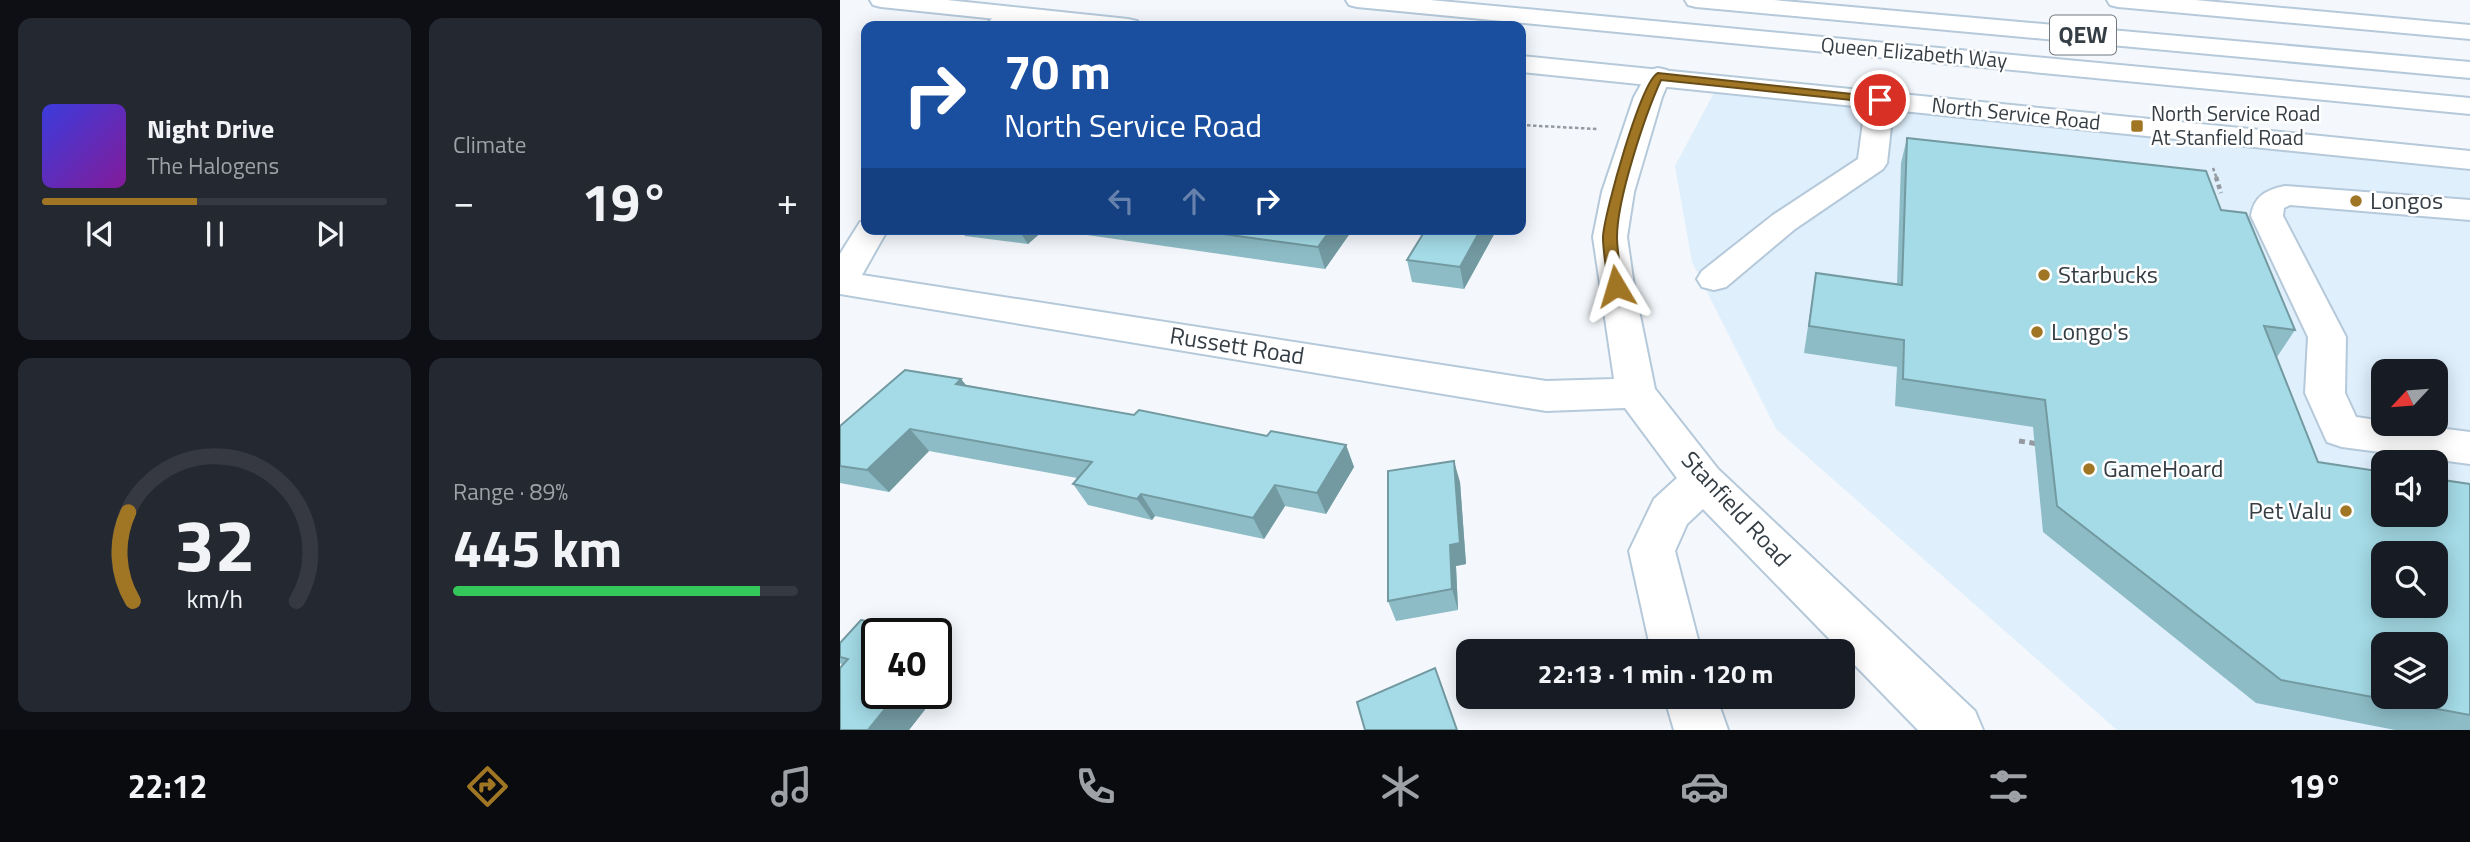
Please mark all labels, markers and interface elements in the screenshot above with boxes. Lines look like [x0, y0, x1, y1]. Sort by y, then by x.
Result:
road number: QEW [2050, 16, 2116, 54]
street label: Queen Elizabeth Way [1820, 28, 2009, 76]
text: 70 m [1004, 33, 1111, 108]
icon: right [889, 49, 980, 140]
pin [1850, 70, 1910, 130]
icon: arrive [1861, 81, 1899, 119]
street label: North Service Road [1930, 88, 2102, 138]
place label: North Service Road At Stanfield Road [2151, 97, 2320, 153]
text: North Service Road [1004, 101, 1262, 149]
text: Night Drive [147, 109, 274, 148]
marker: North Service Road At Stanfield Road [2129, 118, 2145, 134]
text: Climate [453, 127, 526, 162]
text: The Halogens [147, 148, 279, 183]
text: 19° [582, 162, 669, 241]
text: − [453, 172, 474, 230]
text: + [777, 172, 798, 230]
icon: left [1102, 182, 1140, 220]
icon: ahead [1175, 182, 1213, 220]
icon: right [1248, 182, 1286, 220]
place label: Longos [2370, 182, 2443, 218]
marker: Longos [2348, 193, 2364, 209]
icon: previous [81, 215, 119, 253]
icon: pause [196, 215, 234, 253]
icon: next [311, 215, 349, 253]
position arrow [1579, 249, 1653, 323]
place label: Starbucks [2058, 256, 2158, 292]
marker: Starbucks [2036, 267, 2052, 283]
place label: Longo's [2051, 313, 2129, 349]
street label: Russett Road [1167, 317, 1307, 373]
marker: Longo's [2029, 324, 2045, 340]
north arrow [2371, 359, 2448, 436]
map controls [2371, 359, 2448, 709]
street label: Stanfield Road [1673, 442, 1800, 574]
place label: GameHoard [2103, 450, 2223, 486]
button: sound [2371, 450, 2448, 527]
marker: GameHoard [2081, 461, 2097, 477]
text: Range · 89% [453, 474, 568, 509]
text: 32 [174, 489, 255, 599]
place label: Pet Valu [2248, 492, 2332, 528]
marker: Pet Valu [2338, 503, 2354, 519]
text: 445 km [453, 508, 622, 587]
button: search [2371, 541, 2448, 618]
text: km/h [186, 580, 243, 618]
speed limit sign: 40 [861, 618, 952, 709]
button: layers [2371, 632, 2448, 709]
text: 22:13 · 1 min · 120 m [1538, 654, 1773, 693]
text: 22:12 [128, 762, 208, 810]
icon: directions [463, 762, 512, 811]
icon: music [767, 762, 816, 811]
icon: phone [1071, 762, 1120, 811]
icon: climate [1376, 762, 1425, 811]
icon: car [1680, 762, 1729, 811]
icon: filters [1984, 762, 2033, 811]
text: 19° [2288, 762, 2342, 810]

